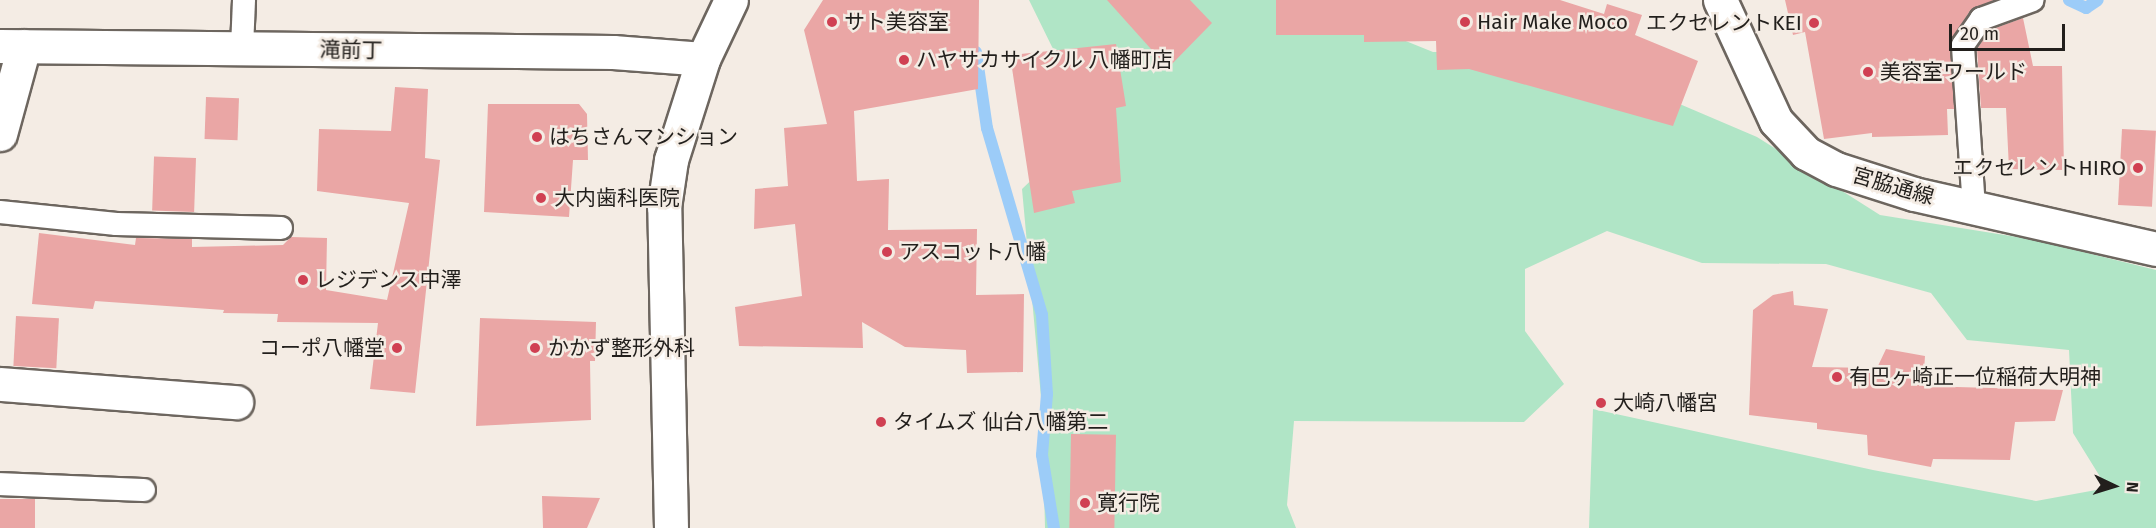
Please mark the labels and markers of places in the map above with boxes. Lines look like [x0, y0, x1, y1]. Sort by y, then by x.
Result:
place label: サト美容室 [844, 9, 949, 35]
place label: Hair Make Moco [1477, 9, 1628, 35]
place label: エクセレントKEI [1646, 10, 1802, 36]
marker: サト美容室 [825, 15, 839, 29]
marker: Hair Make Moco [1458, 15, 1472, 29]
marker: エクセレントKEI [1807, 16, 1821, 30]
place label: ハヤサカサイクル 八幡町店 [916, 47, 1174, 73]
marker: ハヤサカサイクル 八幡町店 [897, 53, 911, 67]
place label: 美容室ワールド [1880, 59, 2027, 85]
marker: 美容室ワールド [1861, 65, 1875, 79]
place label: はちさんマンション [549, 124, 738, 150]
marker: はちさんマンション [530, 130, 544, 144]
place label: エクセレントHIRO [1952, 155, 2126, 181]
marker: エクセレントHIRO [2131, 161, 2145, 175]
place label: 大内歯科医院 [554, 185, 680, 211]
marker: 大内歯科医院 [532, 189, 550, 207]
place label: アスコット八幡 [899, 239, 1046, 265]
marker: アスコット八幡 [880, 245, 894, 259]
place label: レジデンス中澤 [315, 267, 462, 293]
marker: レジデンス中澤 [296, 273, 310, 287]
place label: コーポ八幡堂 [259, 335, 385, 361]
place label: かかず整形外科 [548, 335, 695, 361]
marker: かかず整形外科 [526, 339, 544, 357]
marker: コーポ八幡堂 [390, 341, 404, 355]
place label: 有巴ヶ崎正一位稲荷大明神 [1849, 364, 2101, 390]
marker: 有巴ヶ崎正一位稲荷大明神 [1830, 370, 1844, 384]
place label: 大崎八幡宮 [1613, 390, 1718, 416]
marker: 大崎八幡宮 [1594, 396, 1608, 410]
place label: タイムズ 仙台八幡第二 [893, 409, 1109, 435]
marker: タイムズ 仙台八幡第二 [874, 415, 888, 429]
place label: 寛行院 [1097, 490, 1160, 516]
marker: 寛行院 [1078, 496, 1092, 510]

